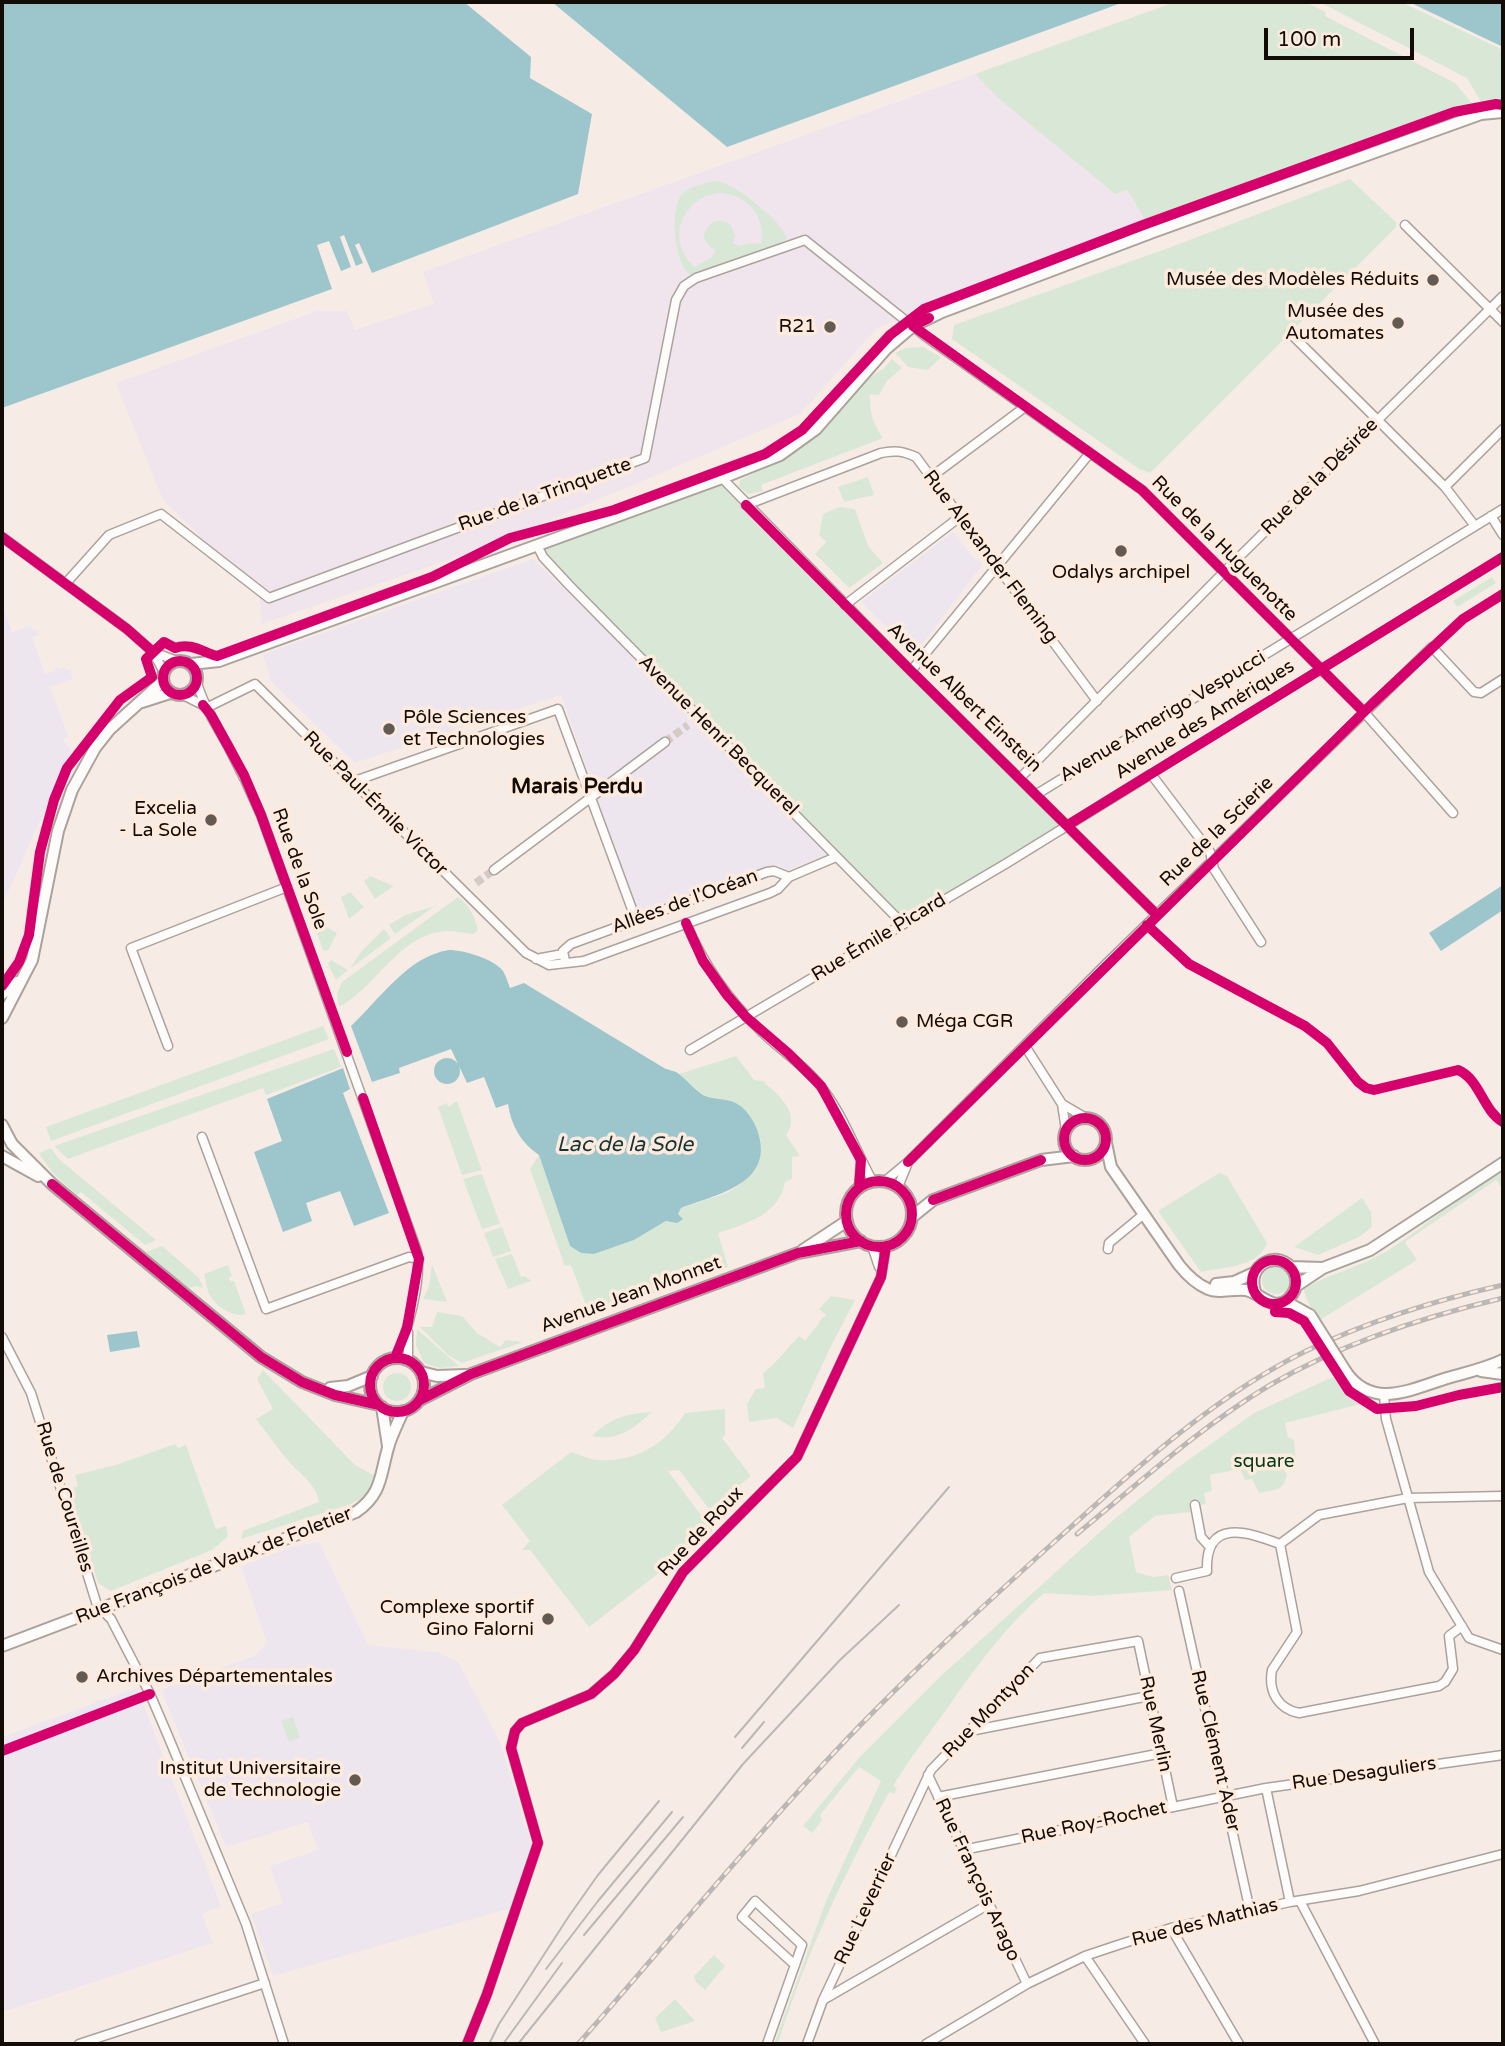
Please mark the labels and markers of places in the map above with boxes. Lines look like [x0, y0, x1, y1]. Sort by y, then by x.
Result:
place label: Musée des Modèles Réduits [1166, 269, 1419, 291]
marker: Musée des Modèles Réduits [1425, 272, 1441, 288]
place label: Musée des Automates [1285, 301, 1384, 345]
marker: Musée des Automates [1390, 315, 1406, 331]
place label: R21 [779, 316, 816, 338]
marker: R21 [822, 319, 838, 335]
marker: Odalys archipel [1113, 543, 1129, 559]
place label: Odalys archipel [1052, 562, 1190, 584]
place label: Pôle Sciences et Technologies [403, 707, 545, 751]
marker: Pôle Sciences et Technologies [381, 721, 397, 737]
place label: Excelia - La Sole [119, 798, 197, 842]
marker: Excelia - La Sole [203, 812, 219, 828]
place label: Méga CGR [916, 1011, 1013, 1033]
marker: Méga CGR [894, 1014, 910, 1030]
place label: Complexe sportif Gino Falorni [380, 1597, 534, 1641]
marker: Complexe sportif Gino Falorni [540, 1611, 556, 1627]
place label: Archives Départementales [96, 1666, 333, 1688]
marker: Archives Départementales [74, 1669, 90, 1685]
place label: Institut Universitaire de Technologie [160, 1758, 341, 1802]
marker: Institut Universitaire de Technologie [347, 1772, 363, 1788]

